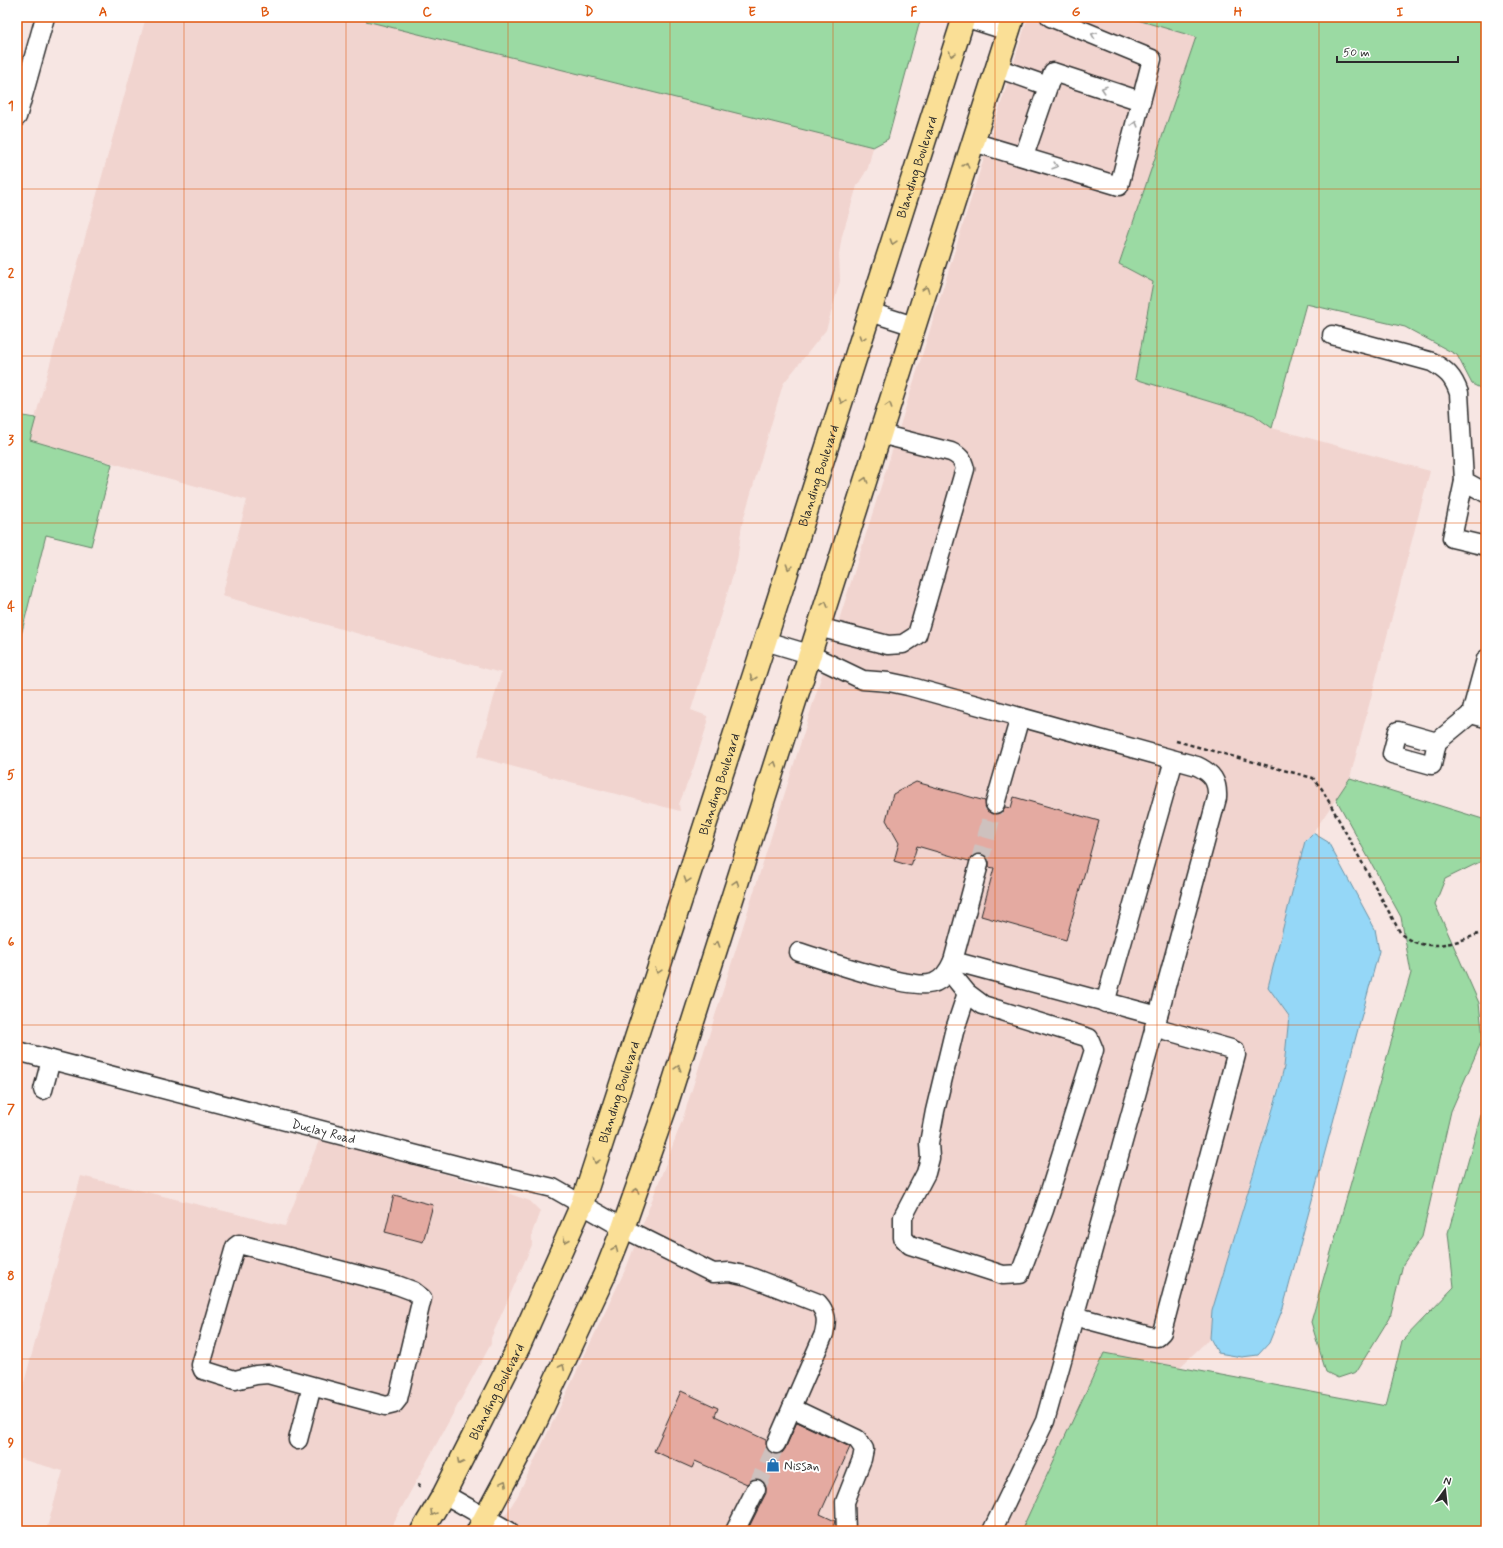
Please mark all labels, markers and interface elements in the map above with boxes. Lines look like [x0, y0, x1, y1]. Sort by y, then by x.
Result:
text: A [99, 4, 107, 21]
text: B [261, 4, 270, 21]
text: C [422, 4, 432, 21]
text: D [585, 4, 594, 21]
text: E [748, 4, 756, 21]
text: F [911, 4, 918, 21]
text: G [1072, 4, 1081, 21]
text: H [1234, 4, 1243, 21]
text: I [1397, 4, 1404, 21]
one-way arrow [1091, 32, 1098, 40]
scale bar [1337, 38, 1458, 64]
text: 50 m [1343, 45, 1370, 61]
one-way arrow [948, 50, 957, 57]
one-way arrow [1101, 85, 1108, 93]
text: 1 [8, 98, 14, 115]
street label: Blanding Boulevard [893, 114, 942, 220]
one-way arrow [1130, 121, 1139, 128]
one-way arrow [1052, 161, 1059, 170]
one-way arrow [961, 162, 970, 169]
one-way arrow [889, 238, 898, 245]
text: 2 [8, 265, 15, 282]
one-way arrow [921, 286, 930, 293]
one-way arrow [858, 334, 867, 341]
one-way arrow [838, 397, 847, 404]
one-way arrow [884, 402, 893, 409]
street label: Blanding Boulevard [795, 423, 843, 529]
text: 3 [8, 432, 14, 449]
one-way arrow [860, 476, 869, 483]
one-way arrow [785, 563, 793, 570]
text: 4 [7, 599, 15, 616]
one-way arrow [820, 600, 829, 607]
one-way arrow [749, 674, 758, 681]
street label: Blanding Boulevard [695, 731, 744, 838]
one-way arrow [769, 760, 778, 767]
text: 5 [7, 767, 15, 784]
one-way arrow [683, 876, 692, 883]
one-way arrow [732, 880, 740, 887]
text: 6 [8, 934, 15, 951]
one-way arrow [712, 941, 721, 948]
one-way arrow [654, 968, 663, 975]
street label: Blanding Boulevard [595, 1039, 644, 1146]
one-way arrow [673, 1065, 682, 1072]
text: 7 [7, 1101, 15, 1118]
street label: Duclay Road [290, 1116, 357, 1149]
one-way arrow [592, 1158, 600, 1165]
one-way arrow [632, 1188, 640, 1195]
one-way arrow [563, 1236, 571, 1243]
one-way arrow [610, 1245, 618, 1252]
text: 8 [7, 1268, 15, 1285]
street label: Blanding Boulevard [466, 1341, 529, 1443]
one-way arrow [557, 1364, 565, 1372]
text: 9 [8, 1435, 15, 1452]
shop icon: Nissan [765, 1457, 781, 1473]
one-way arrow [457, 1458, 465, 1465]
place label: Nissan [784, 1458, 819, 1475]
north arrow [1425, 1470, 1465, 1510]
text: N [1442, 1474, 1453, 1489]
one-way arrow [499, 1480, 506, 1488]
one-way arrow [430, 1509, 438, 1516]

